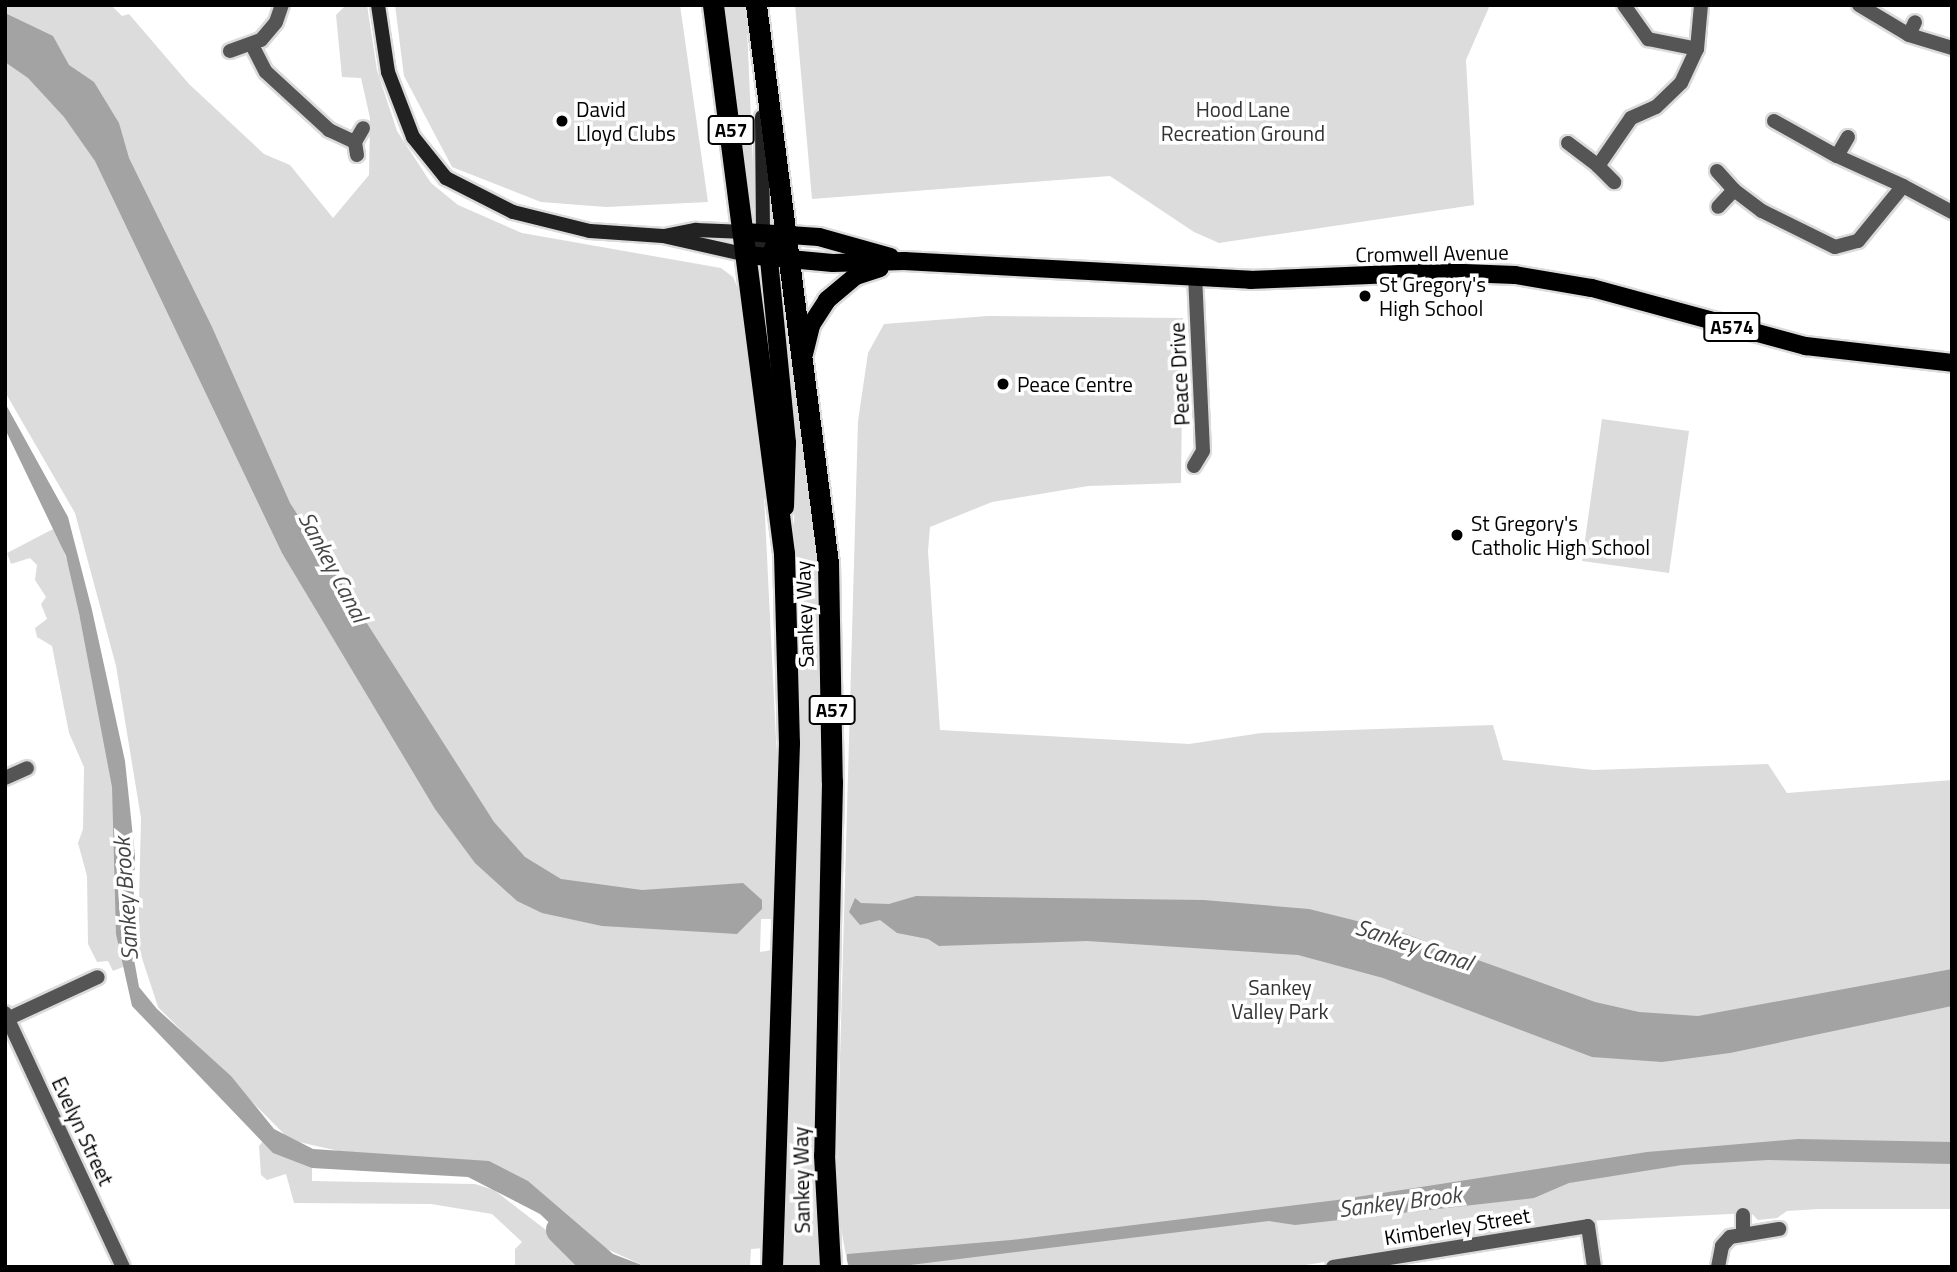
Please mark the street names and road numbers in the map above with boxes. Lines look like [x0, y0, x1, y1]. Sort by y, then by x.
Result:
road number: A57 [706, 114, 756, 146]
street label: Cromwell Avenue [1355, 239, 1509, 267]
road number: A574 [1702, 312, 1762, 342]
street label: Peace Drive [1164, 322, 1194, 426]
street label: Sankey Way [790, 560, 818, 668]
road number: A57 [808, 694, 856, 726]
street label: Evelyn Street [47, 1073, 119, 1189]
street label: Sankey Way [787, 1126, 815, 1234]
street label: Kimberley Street [1382, 1202, 1532, 1250]

